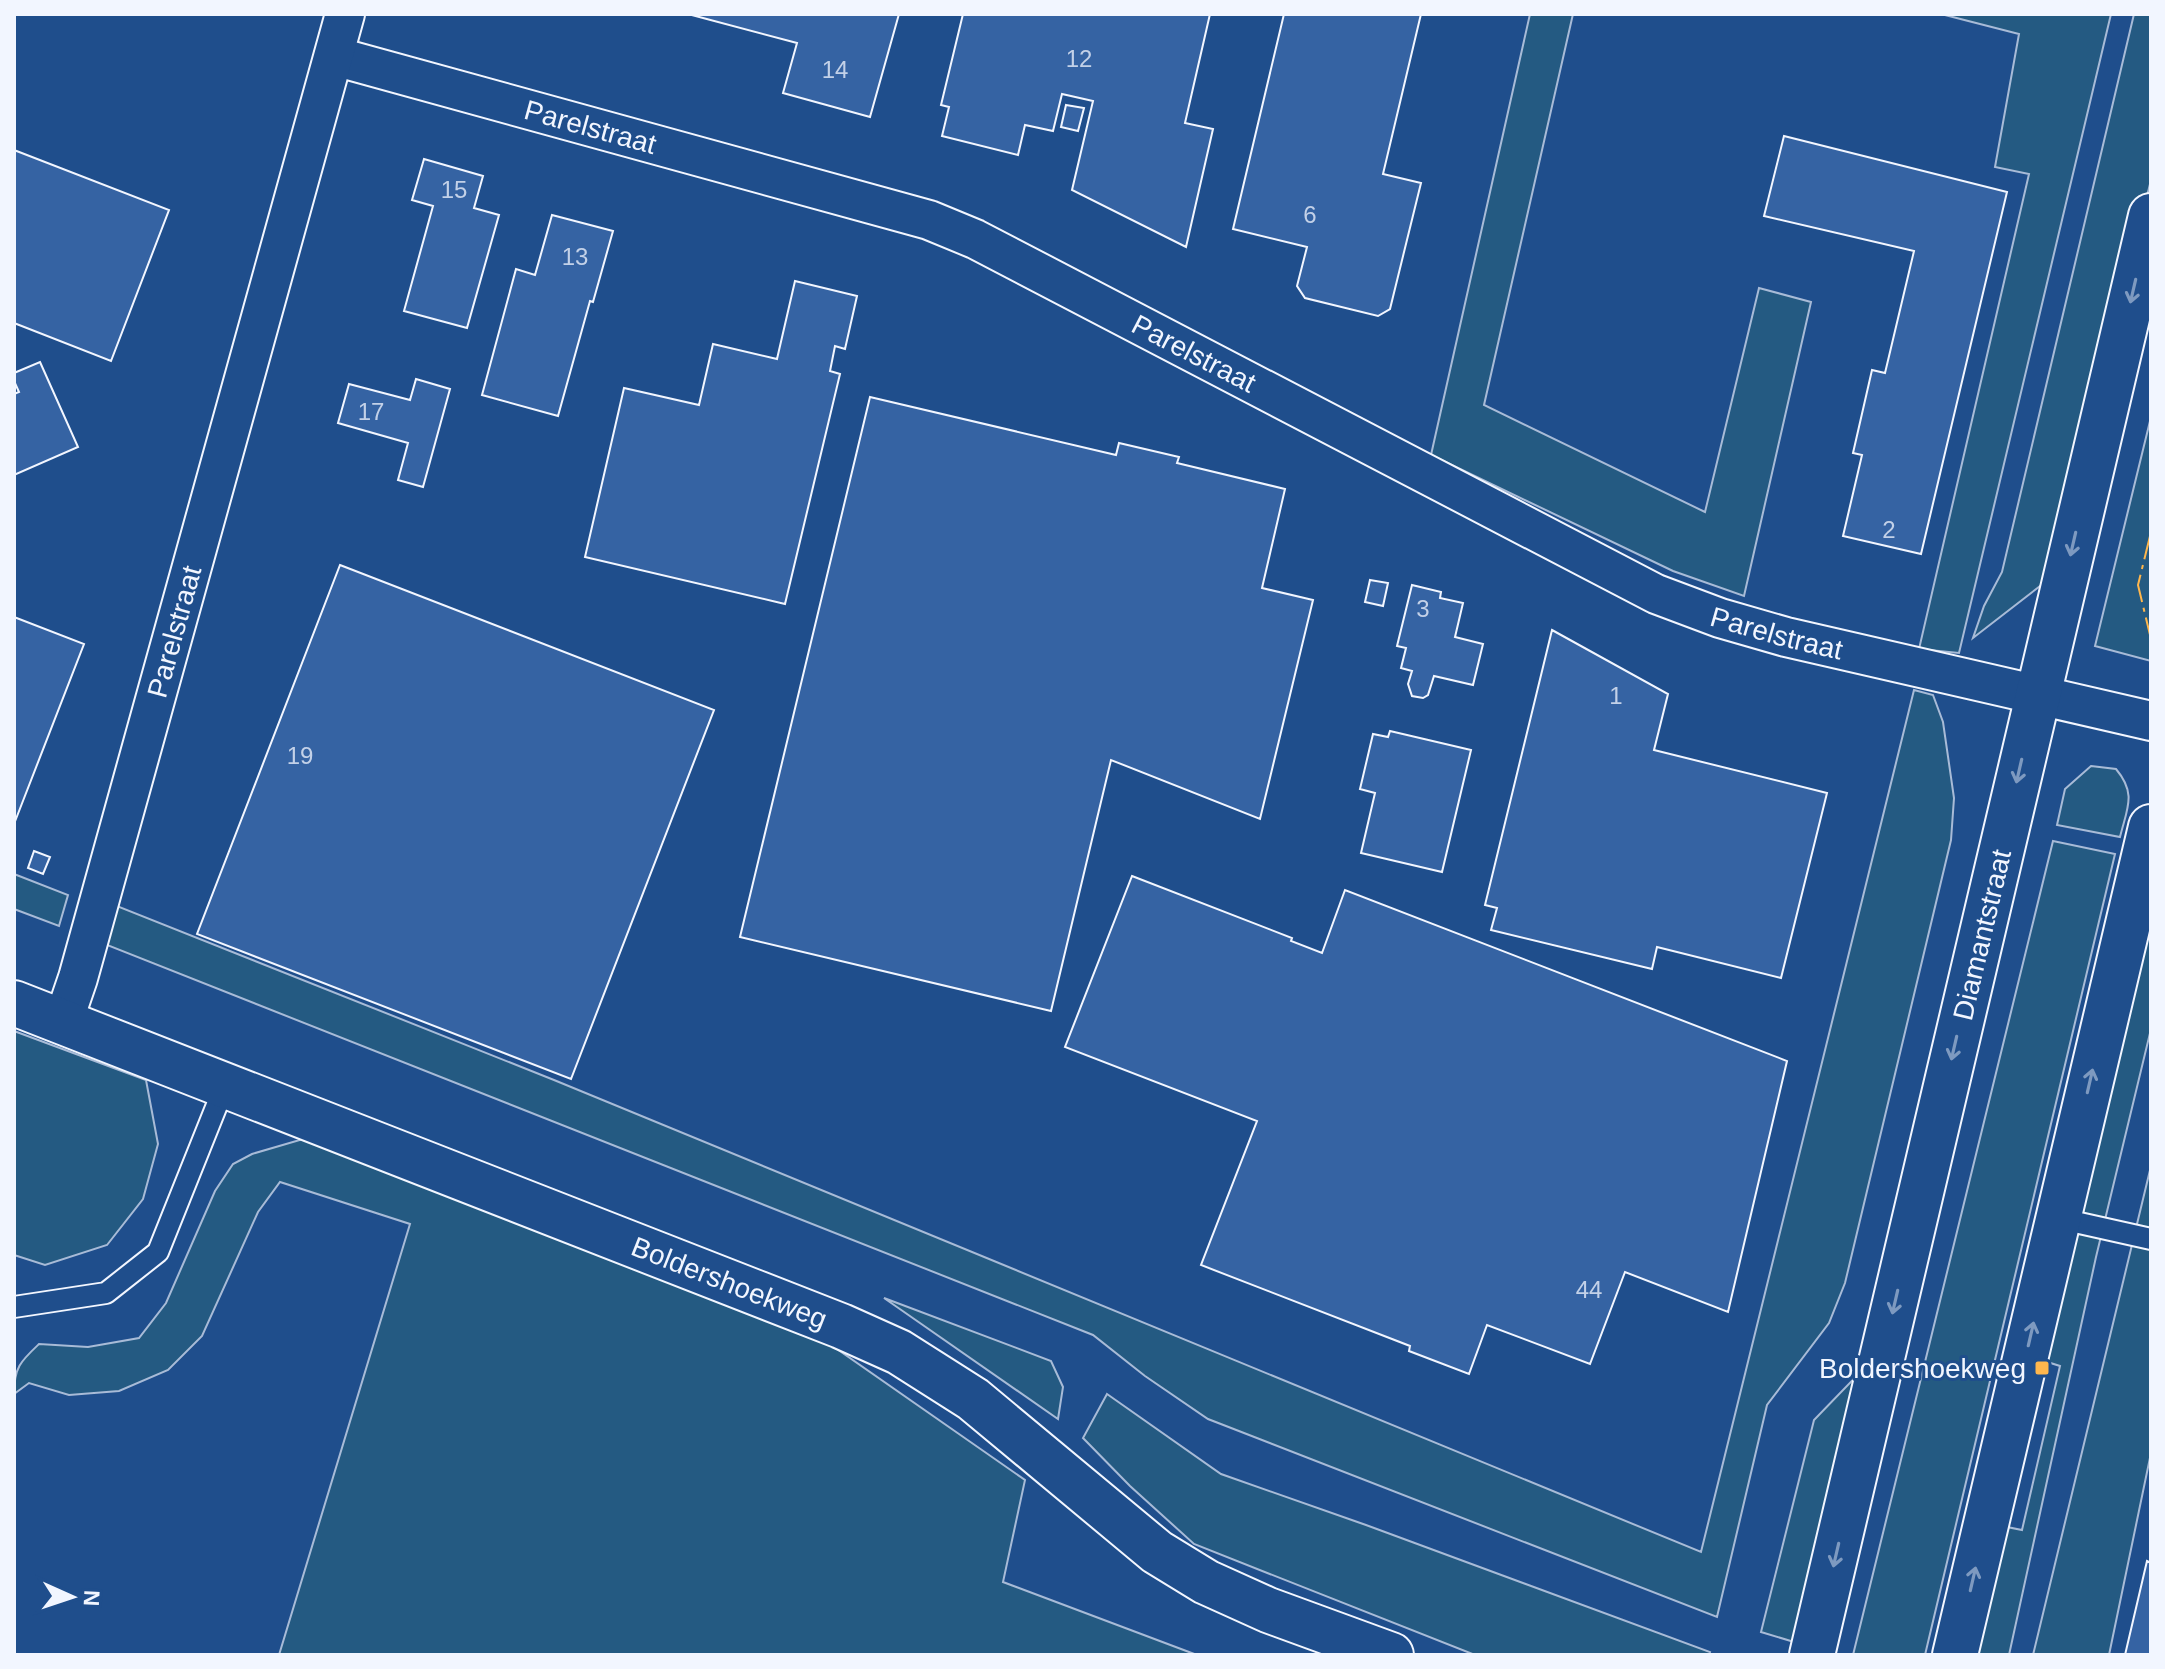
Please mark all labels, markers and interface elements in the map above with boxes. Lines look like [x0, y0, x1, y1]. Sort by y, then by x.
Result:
house number: 12 [1066, 45, 1092, 72]
house number: 14 [822, 56, 848, 83]
street label: Parelstraat [521, 94, 660, 160]
house number: 15 [441, 176, 467, 203]
house number: 6 [1303, 201, 1317, 228]
house number: 13 [562, 243, 588, 270]
one-way arrow [2125, 278, 2140, 304]
street label: Parelstraat [1127, 308, 1261, 398]
house number: 17 [358, 398, 384, 425]
house number: 2 [1882, 516, 1896, 543]
one-way arrow [2065, 531, 2080, 557]
street label: Parelstraat [141, 562, 207, 701]
house number: 3 [1416, 595, 1430, 622]
street label: Parelstraat [1707, 601, 1846, 665]
house number: 1 [1609, 682, 1623, 709]
house number: 19 [287, 742, 313, 769]
one-way arrow [2011, 758, 2026, 784]
street label: Diamantstraat [1947, 846, 2017, 1023]
one-way arrow [1946, 1035, 1961, 1061]
one-way arrow [2083, 1069, 2098, 1095]
street label: Boldershoekweg [627, 1230, 831, 1335]
house number: 44 [1576, 1276, 1602, 1303]
one-way arrow [1887, 1288, 1902, 1314]
one-way arrow [2024, 1322, 2039, 1348]
place label: Boldershoekweg [1819, 1353, 2026, 1384]
marker: Boldershoekweg [2033, 1359, 2051, 1377]
one-way arrow [1828, 1541, 1843, 1567]
north arrow [32, 1557, 112, 1637]
one-way arrow [1966, 1567, 1981, 1592]
text: N [79, 1589, 104, 1607]

